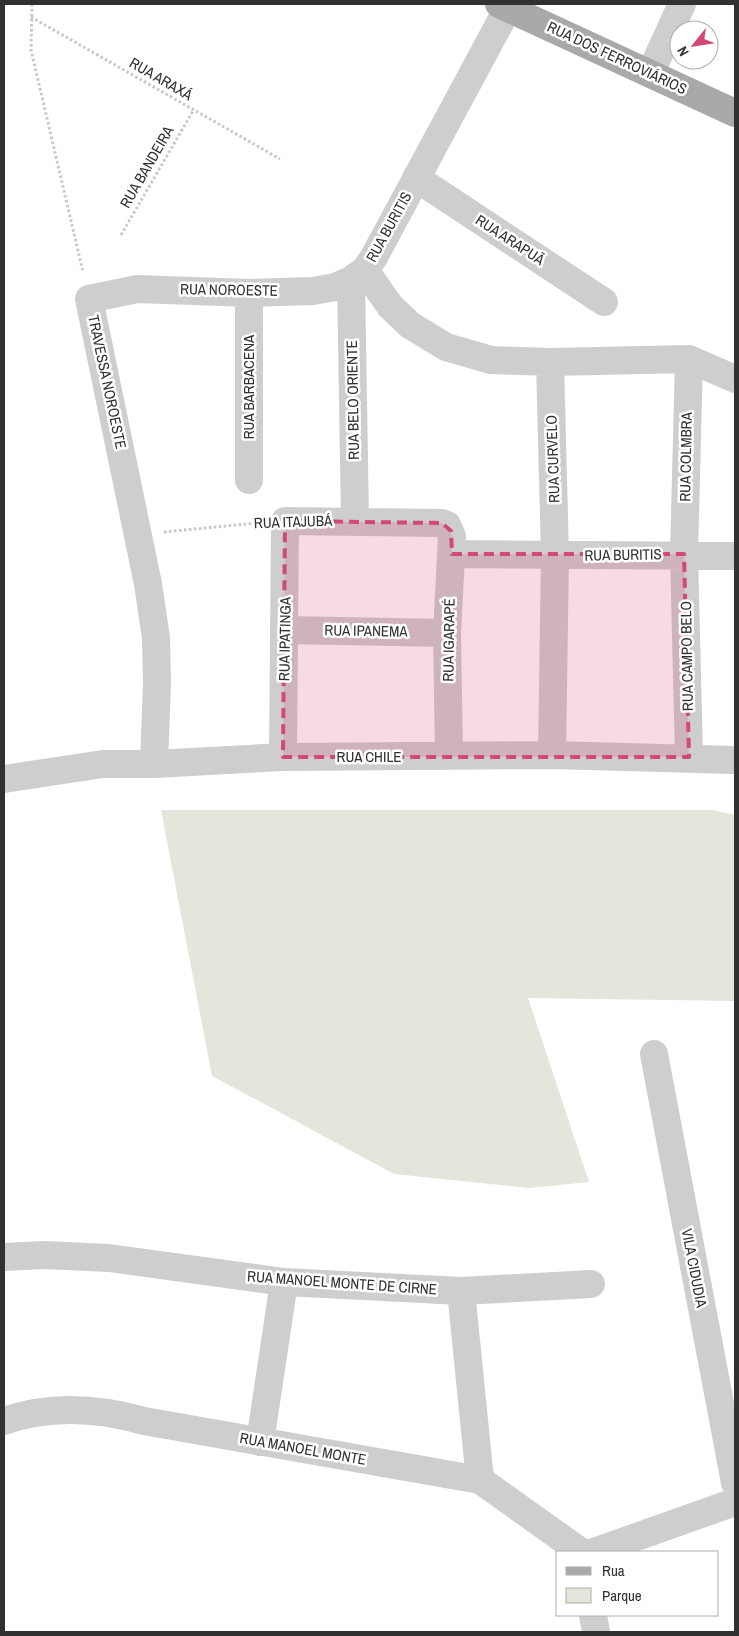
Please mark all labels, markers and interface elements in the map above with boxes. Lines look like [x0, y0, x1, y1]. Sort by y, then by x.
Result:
street label: RUA DOS FERROVIÁRIOS [544, 16, 690, 99]
north arrow [669, 20, 719, 70]
text: N [673, 43, 693, 60]
street label: RUA ARAXÁ [126, 52, 197, 105]
street label: RUA BANDEIRA [115, 121, 179, 212]
street label: RUA BURITIS [361, 188, 416, 266]
street label: RUA ARAPUÃ [472, 209, 550, 270]
street label: RUA NOROESTE [180, 278, 278, 301]
street label: TRAVESSA NOROESTE [83, 313, 132, 451]
street label: RUA BARBACENA [238, 334, 259, 439]
street label: RUA BELO ORIENTE [341, 340, 364, 460]
street label: RUA COLMBRA [674, 411, 697, 502]
street label: RUA CURVELO [540, 415, 565, 503]
street label: RUA ITAJUBÁ [253, 510, 333, 533]
street label: RUA BURITIS [584, 543, 662, 566]
street label: RUA IPATINGA [273, 596, 296, 681]
street label: RUA IGARAPÉ [437, 598, 460, 682]
street label: RUA CAMPO BELO [675, 601, 698, 711]
street label: RUA IPANEMA [324, 619, 409, 642]
street label: RUA CHILE [337, 746, 401, 767]
street label: VILA CIDUDIA [677, 1227, 713, 1310]
street label: RUA MANOEL MONTE DE CIRNE [246, 1265, 438, 1300]
street label: RUA MANOEL MONTE [238, 1427, 368, 1470]
legend [556, 1551, 719, 1616]
text: Rua [602, 1560, 625, 1581]
text: Parque [602, 1585, 642, 1606]

